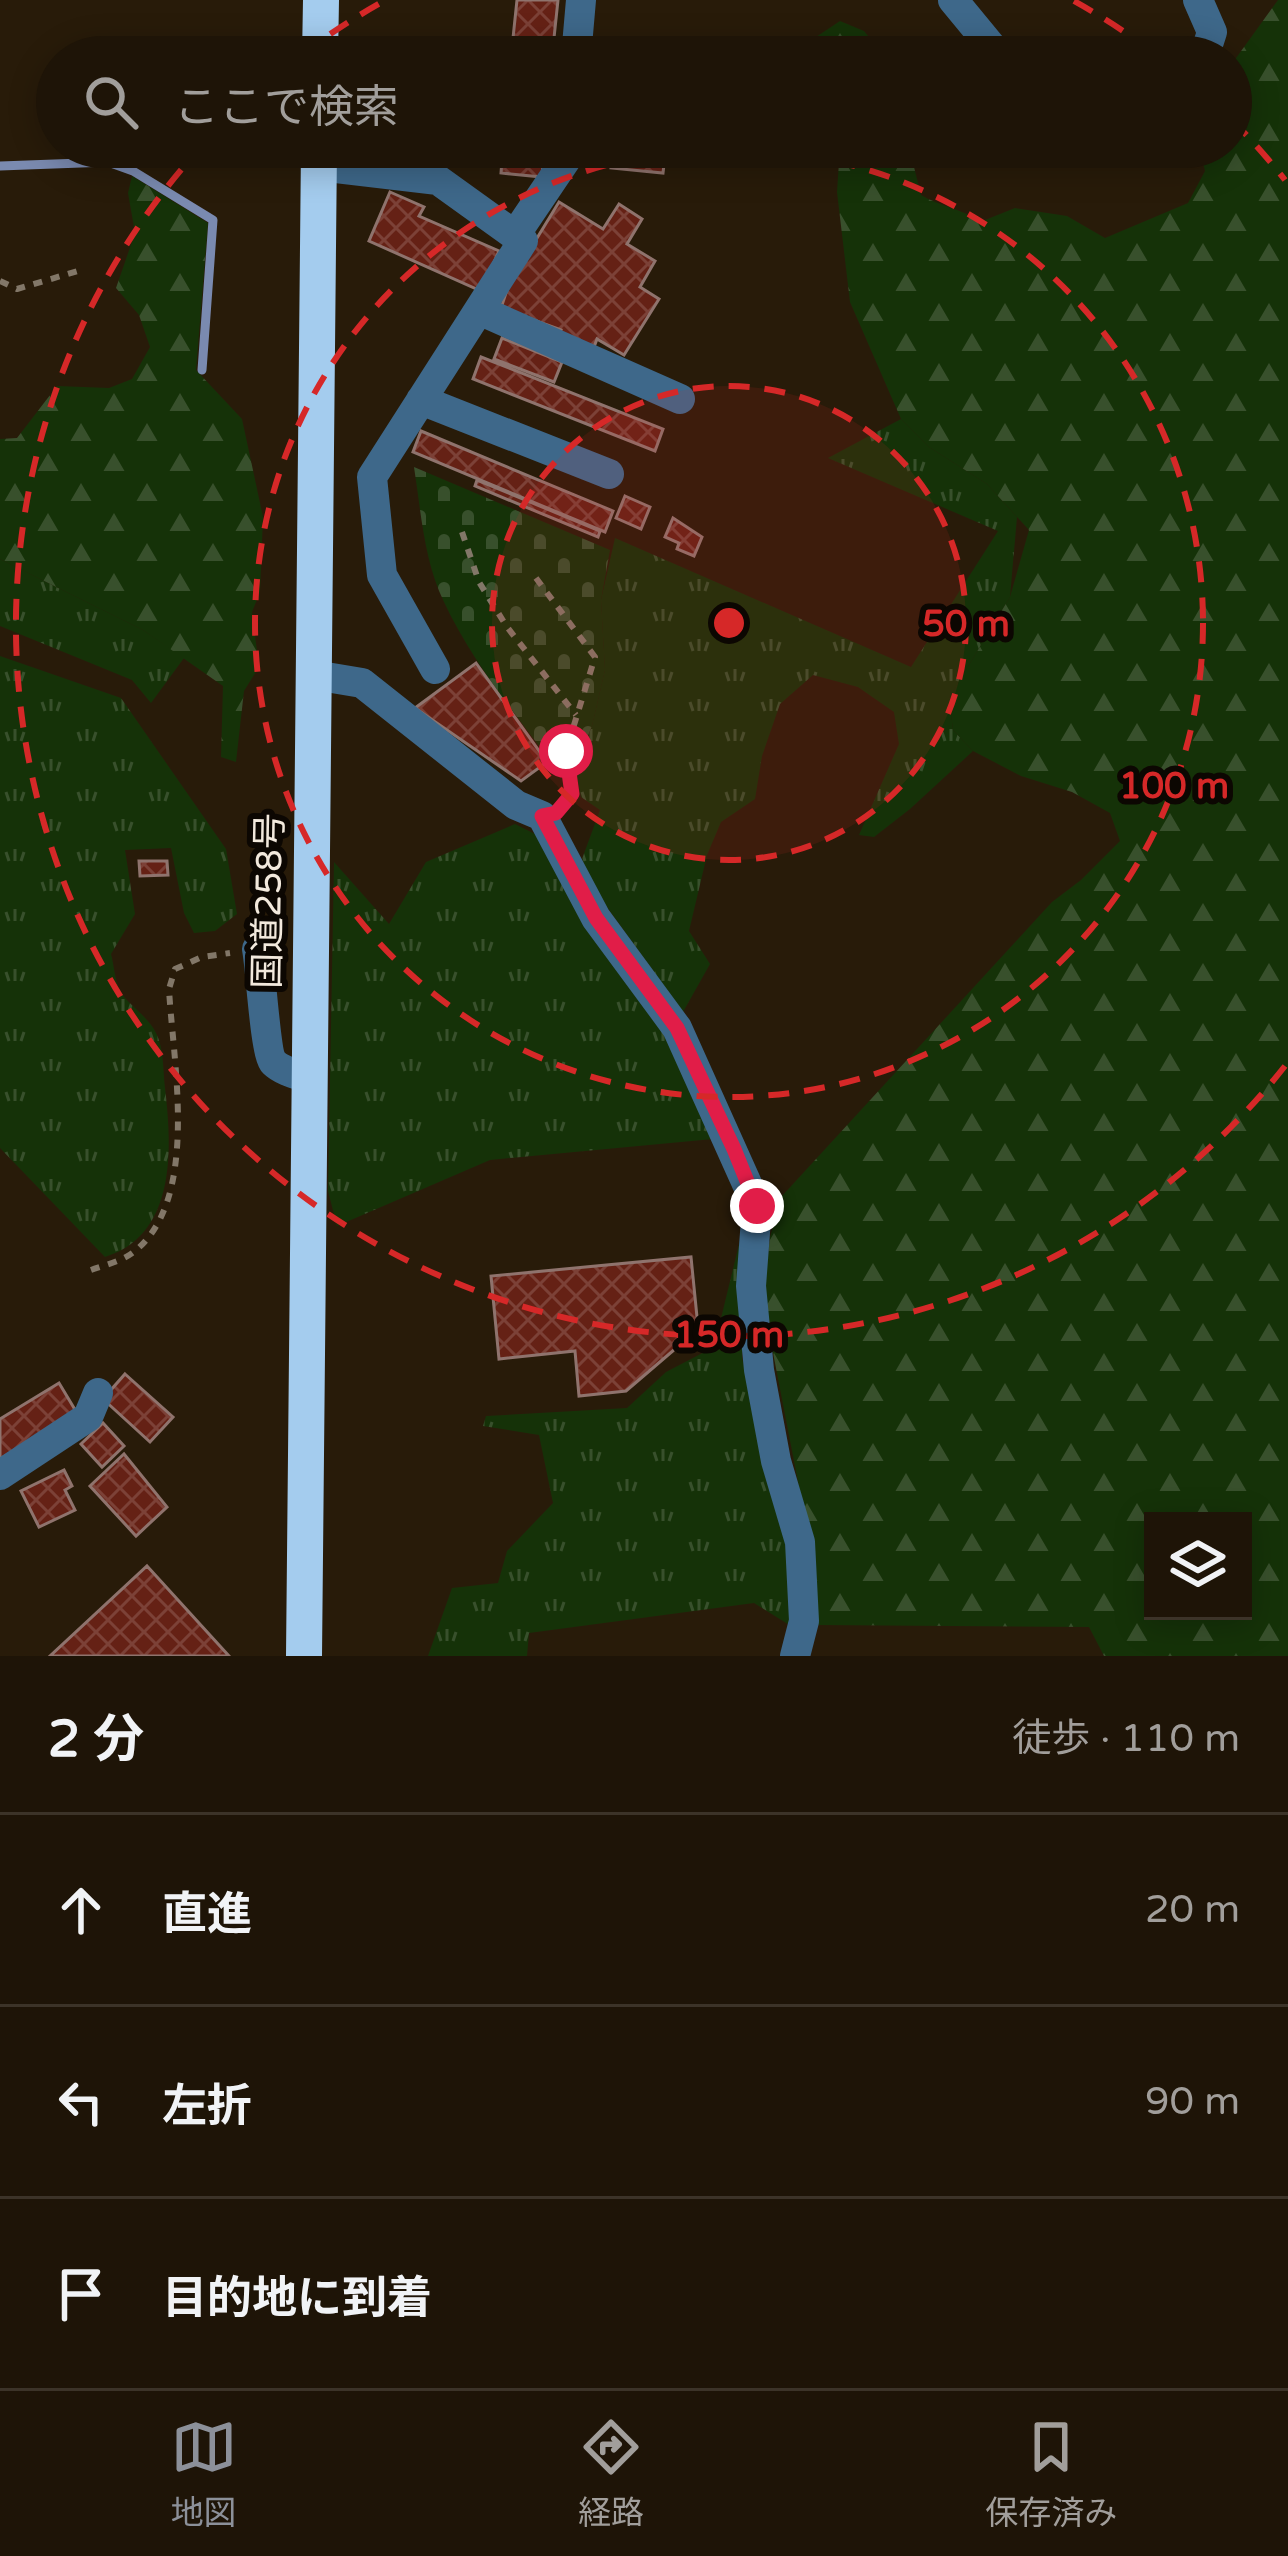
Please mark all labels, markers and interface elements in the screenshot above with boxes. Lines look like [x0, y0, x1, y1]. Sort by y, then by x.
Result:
search box [36, 36, 1252, 168]
icon: search [78, 69, 144, 135]
text: ここで検索 [174, 81, 399, 135]
centre of rings [708, 602, 750, 644]
text: 50 m [922, 603, 1010, 646]
route start [539, 724, 593, 778]
text: 100 m [1119, 765, 1229, 808]
street label: 国道258号 [246, 813, 292, 989]
route end [730, 1179, 784, 1233]
text: 150 m [674, 1314, 784, 1357]
map controls [1144, 1512, 1252, 1620]
button: layers [1144, 1512, 1252, 1620]
text: 2 分 [48, 1709, 144, 1771]
text: 徒歩 · 110 m [1012, 1715, 1240, 1762]
icon: ahead [48, 1877, 114, 1943]
text: 20 m [1145, 1886, 1240, 1933]
text: 直進 [162, 1888, 252, 1942]
icon: left [48, 2069, 114, 2135]
text: 90 m [1145, 2078, 1240, 2125]
text: 左折 [162, 2080, 252, 2134]
icon: arrive [48, 2261, 114, 2327]
text: 目的地に到着 [162, 2272, 432, 2326]
tab: 地図 [171, 2414, 237, 2534]
tab: 経路 [578, 2414, 644, 2534]
tab: 保存済み [985, 2414, 1117, 2534]

